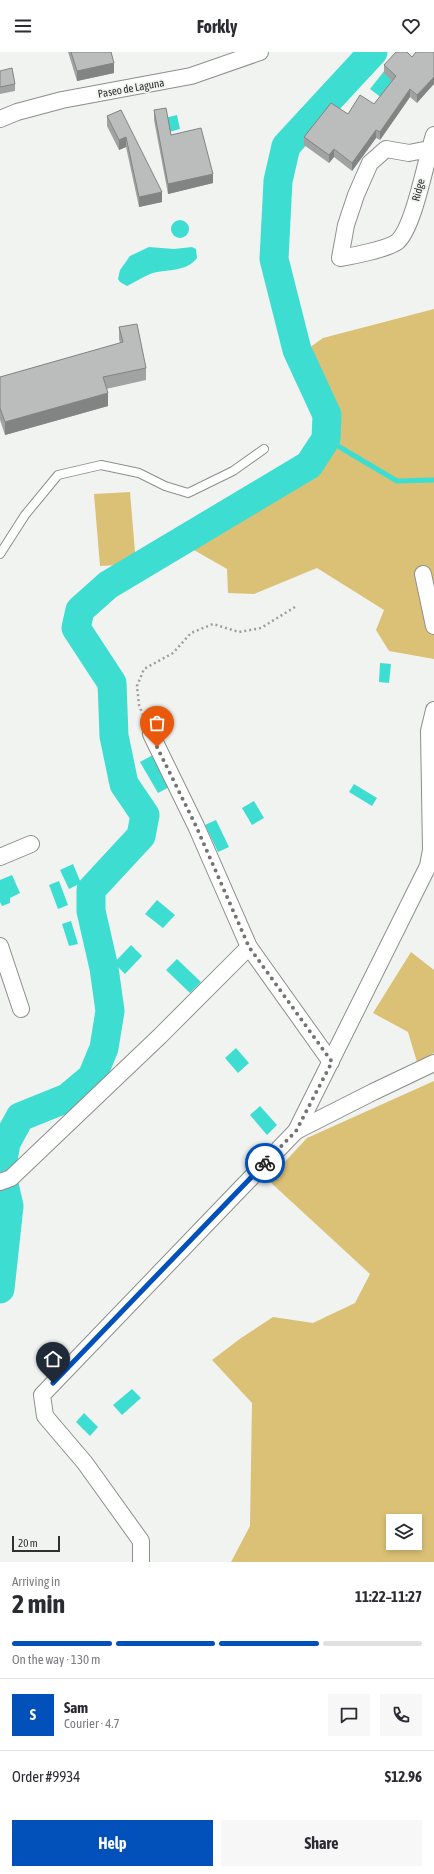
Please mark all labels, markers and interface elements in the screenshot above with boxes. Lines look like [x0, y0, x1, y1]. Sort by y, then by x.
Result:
icon: menu [12, 15, 34, 37]
icon: heart [400, 15, 422, 37]
text: Forkly [197, 16, 237, 37]
street label: Paseo de Laguna [97, 76, 165, 100]
street label: Ridge [409, 177, 427, 203]
pin [140, 706, 174, 747]
icon: bag [146, 712, 168, 734]
courier [245, 1143, 285, 1183]
icon: bike [254, 1152, 276, 1174]
pin [36, 1342, 70, 1383]
icon: home [42, 1348, 64, 1370]
map controls [386, 1514, 422, 1550]
button: layers [386, 1514, 422, 1550]
scale bar [12, 1534, 60, 1553]
text: 20 m [18, 1537, 38, 1549]
text: Arriving in [12, 1574, 60, 1589]
text: 11:22–11:27 [355, 1588, 422, 1605]
text: 2 min [12, 1589, 65, 1619]
text: On the way · 130 m [12, 1652, 100, 1667]
button: chat [328, 1694, 370, 1736]
button: phone [380, 1694, 422, 1736]
text: Sam [64, 1699, 88, 1716]
text: S [30, 1706, 36, 1723]
text: Courier · 4.7 [64, 1716, 120, 1731]
text: Order #9934 [12, 1768, 80, 1785]
text: $12.96 [385, 1768, 422, 1785]
button: Help [12, 1820, 213, 1866]
button: Share [221, 1820, 422, 1866]

